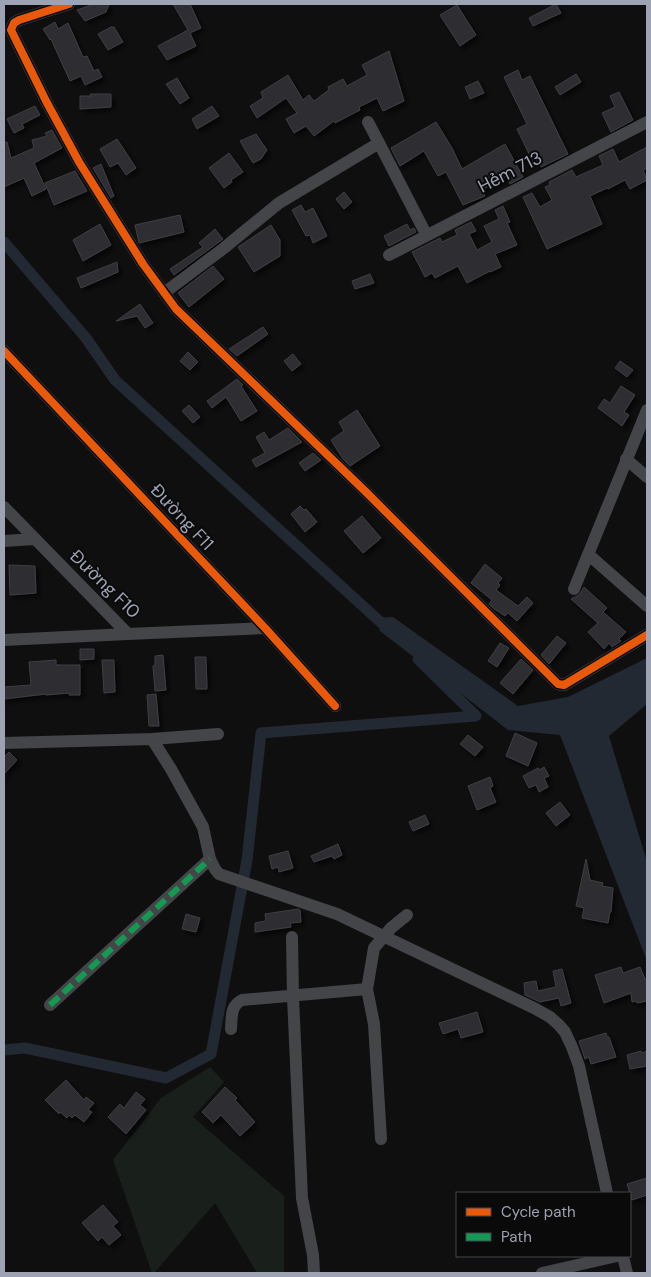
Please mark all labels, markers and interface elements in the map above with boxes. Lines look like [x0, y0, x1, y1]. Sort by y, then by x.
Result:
street label: Hẻm 713 [474, 146, 546, 198]
street label: Đường F11 [145, 479, 219, 555]
street label: Đường F10 [65, 544, 145, 624]
legend [456, 1192, 631, 1257]
text: Cycle path [501, 1202, 576, 1222]
text: Path [501, 1227, 532, 1247]

